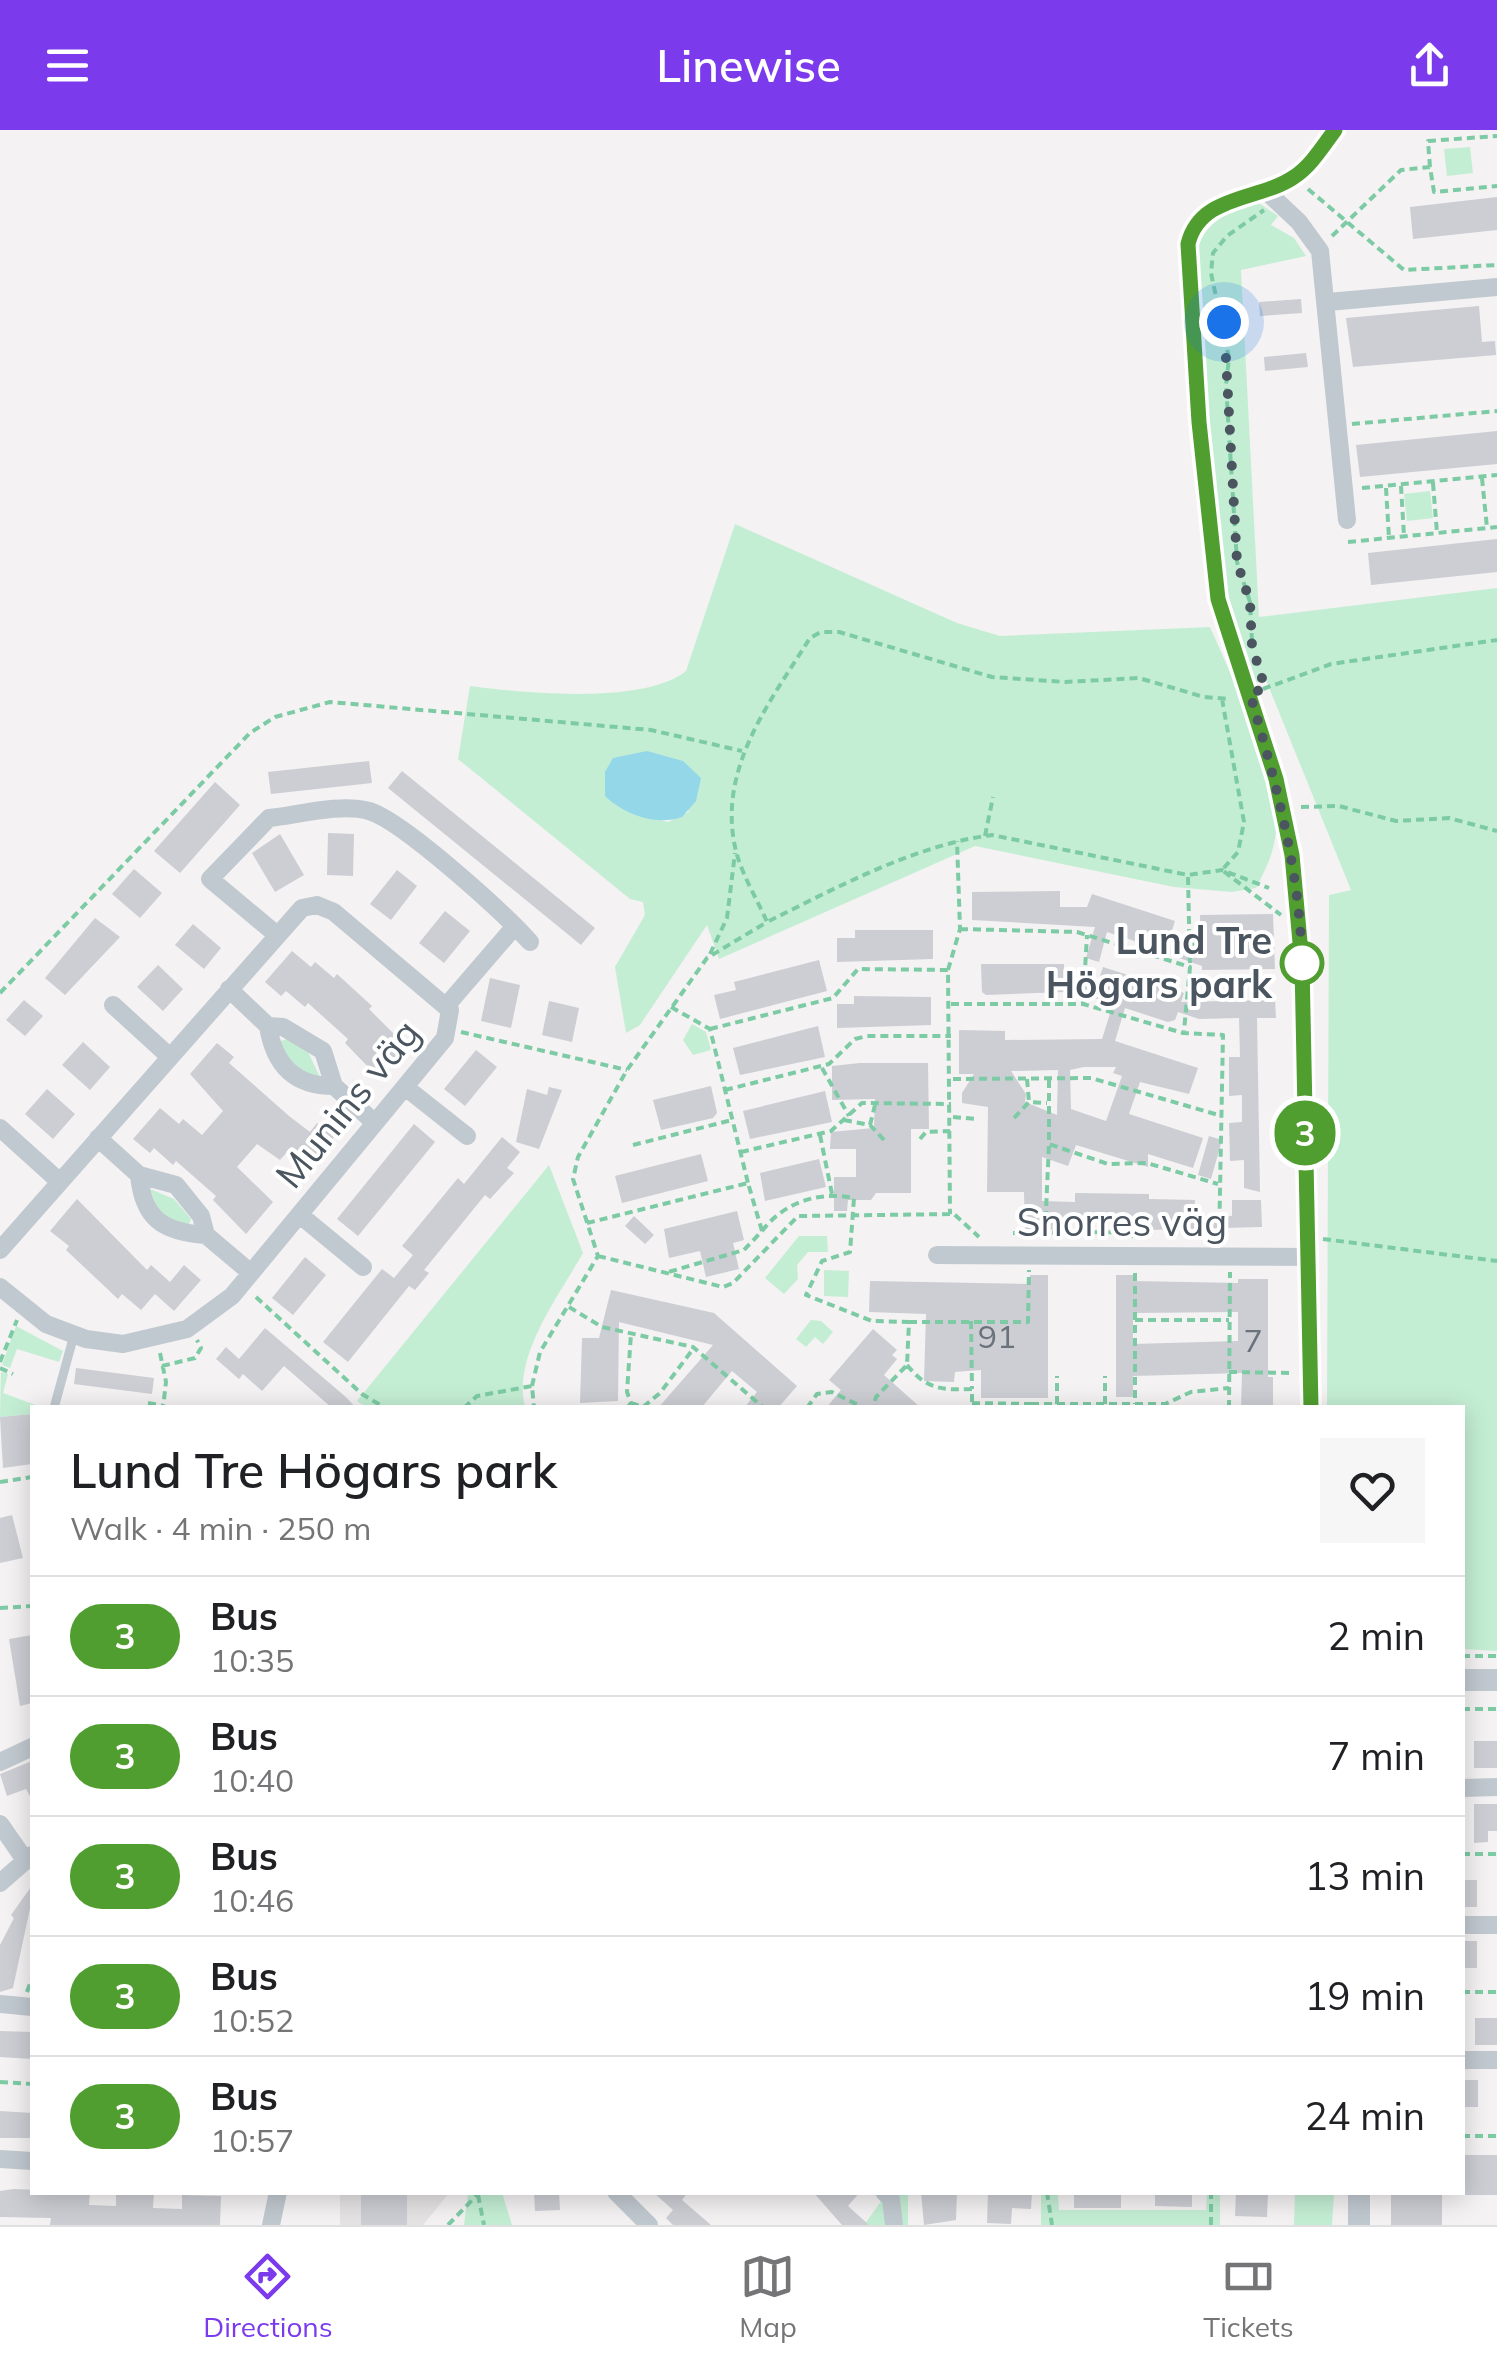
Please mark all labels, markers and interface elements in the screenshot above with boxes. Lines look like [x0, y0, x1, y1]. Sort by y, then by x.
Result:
text: Linewise [656, 37, 841, 93]
icon: menu [40, 38, 95, 93]
icon: share [1402, 38, 1457, 93]
your location [1199, 297, 1249, 347]
place label: Lund Tre Högars park [1046, 916, 1273, 1008]
marker: Lund Tre Högars park [1281, 942, 1323, 984]
street label: Munins väg [265, 1009, 430, 1197]
line badge: 3 [1272, 1100, 1338, 1166]
text: 3 [1294, 1111, 1316, 1155]
street label: Snorres väg [1017, 1198, 1227, 1246]
house number: 91 [978, 1316, 1016, 1356]
house number: 7 [1243, 1320, 1263, 1360]
button: heart [1320, 1438, 1425, 1543]
text: Lund Tre Högars park [70, 1440, 557, 1500]
text: Walk · 4 min · 250 m [70, 1508, 371, 1548]
text: Bus [210, 1592, 278, 1640]
text: 2 min [1328, 1612, 1425, 1660]
text: 3 [114, 1614, 136, 1658]
text: 10:35 [210, 1640, 294, 1680]
text: Bus [210, 1712, 278, 1760]
text: 7 min [1328, 1732, 1425, 1780]
text: 3 [114, 1734, 136, 1778]
text: 10:40 [210, 1760, 294, 1800]
text: Bus [210, 1832, 278, 1880]
text: 13 min [1305, 1852, 1425, 1900]
text: 3 [114, 1854, 136, 1898]
text: 10:46 [210, 1880, 294, 1920]
text: Bus [210, 1952, 278, 2000]
text: 19 min [1305, 1972, 1425, 2020]
text: 3 [114, 1974, 136, 2018]
text: 10:52 [210, 2000, 294, 2040]
text: Bus [210, 2072, 278, 2120]
text: 24 min [1305, 2092, 1425, 2140]
text: 3 [114, 2094, 136, 2138]
text: 10:57 [210, 2120, 294, 2160]
tab: Directions [203, 2249, 333, 2344]
tab: Map [739, 2249, 797, 2344]
tab: Tickets [1203, 2249, 1294, 2344]

